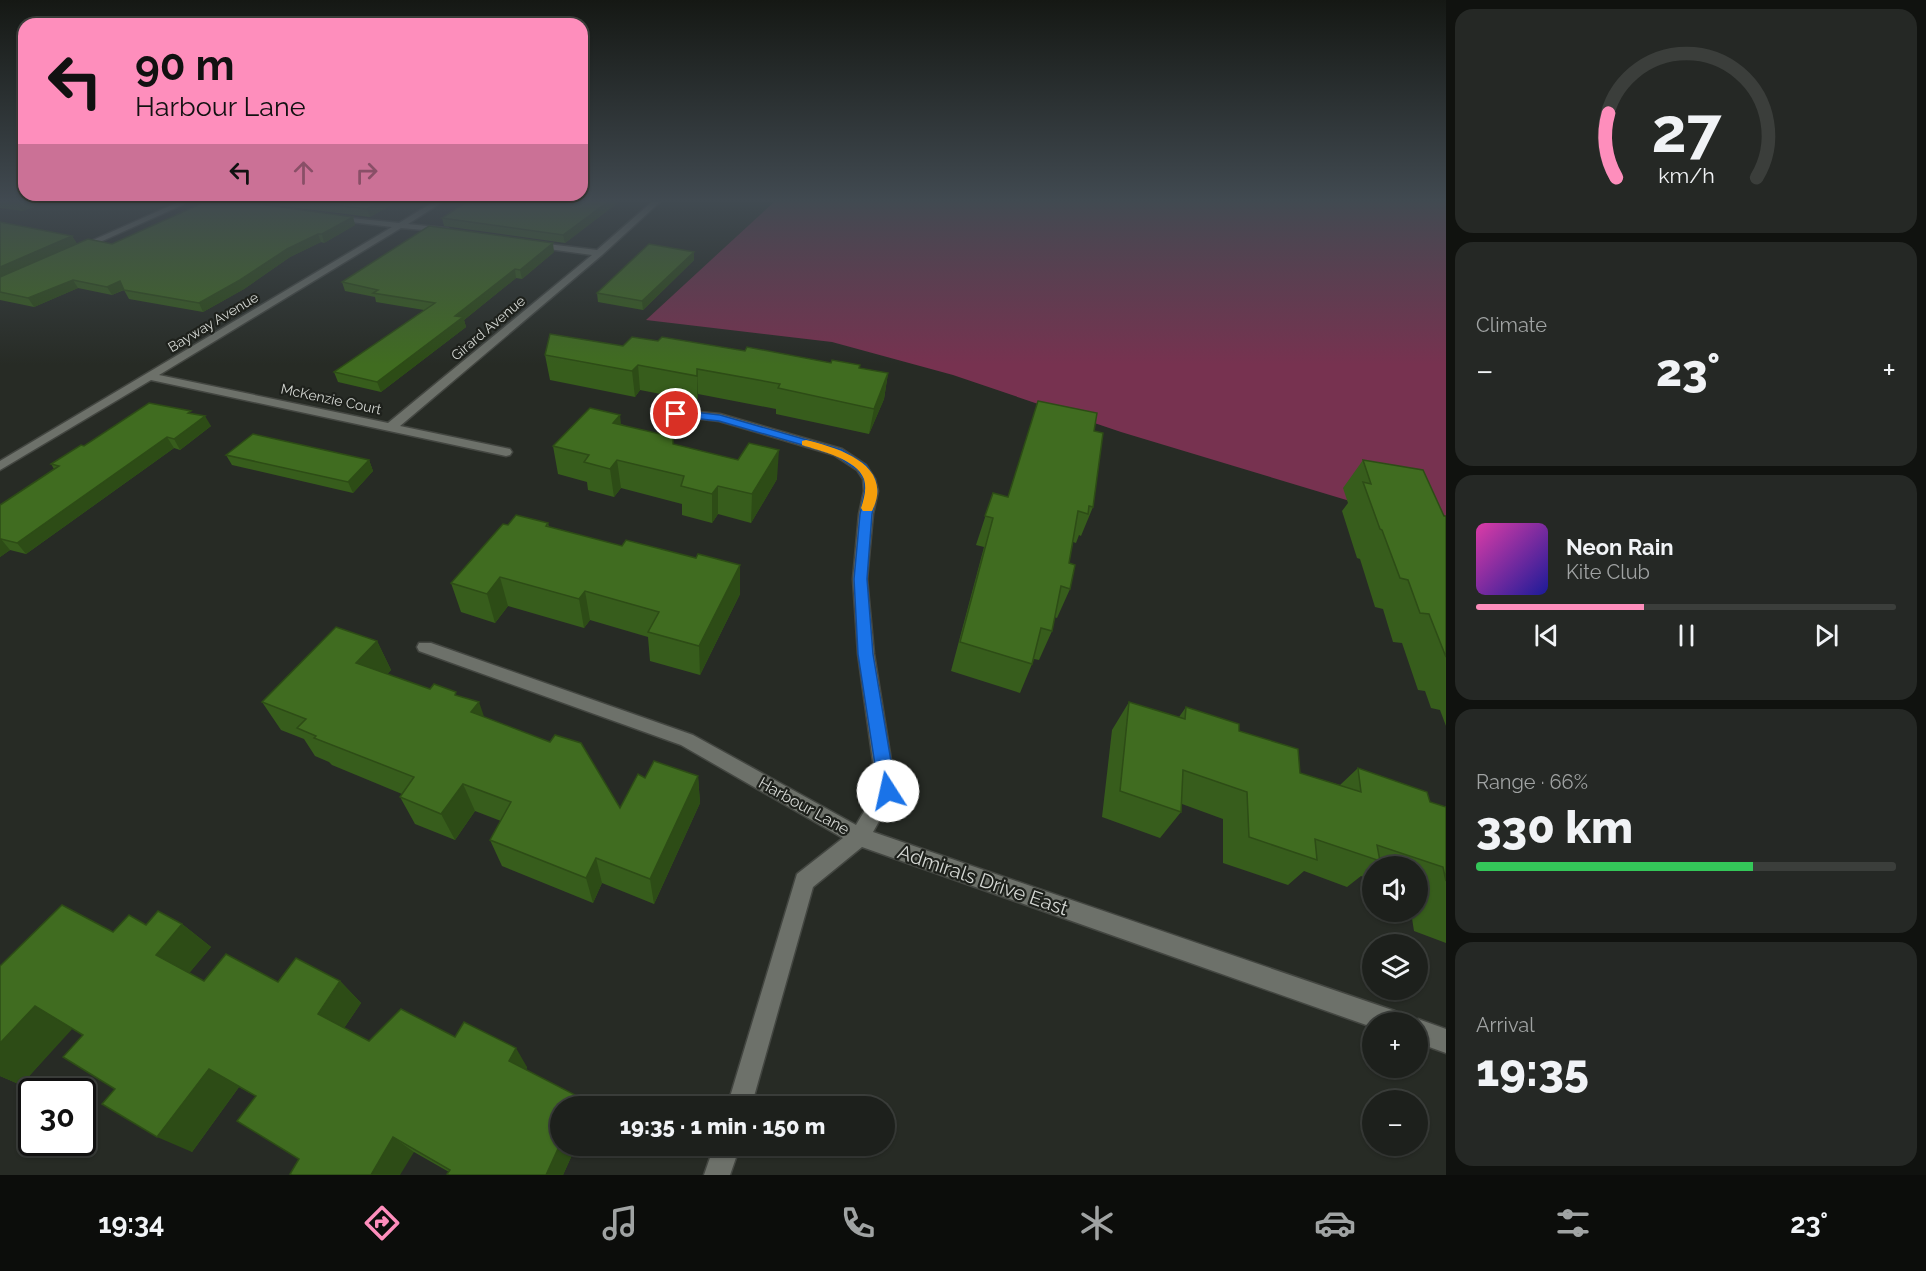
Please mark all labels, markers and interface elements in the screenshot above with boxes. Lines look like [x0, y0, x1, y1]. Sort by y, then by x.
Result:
text: 90 m [135, 41, 235, 90]
icon: left [36, 42, 114, 120]
text: Harbour Lane [135, 91, 306, 122]
text: 27 [1651, 93, 1722, 167]
icon: left [224, 156, 257, 189]
icon: ahead [287, 156, 320, 189]
icon: right [350, 156, 383, 189]
text: km/h [1658, 163, 1714, 188]
street label: Bayway Avenue [165, 289, 261, 355]
street label: Girard Avenue [448, 293, 528, 363]
text: Climate [1476, 313, 1547, 337]
text: 23° [1656, 344, 1720, 397]
text: − [1476, 351, 1494, 390]
text: + [1882, 351, 1896, 390]
street label: McKenzie Court [279, 381, 383, 418]
pin [650, 388, 701, 439]
icon: arrive [659, 397, 692, 430]
text: Neon Rain [1566, 534, 1674, 560]
text: Kite Club [1566, 560, 1650, 584]
icon: previous [1530, 619, 1563, 652]
icon: pause [1670, 619, 1703, 652]
icon: next [1810, 619, 1843, 652]
position arrow [856, 759, 920, 823]
text: Range · 66% [1476, 770, 1588, 794]
street label: Harbour Lane [755, 773, 853, 839]
text: 330 km [1476, 801, 1633, 854]
street label: Admirals Drive East [895, 840, 1072, 921]
map controls [1362, 856, 1428, 1156]
button: sound [1362, 856, 1428, 922]
button: layers [1362, 934, 1428, 1000]
button: + [1362, 1012, 1428, 1078]
text: Arrival [1476, 1013, 1535, 1037]
text: 19:35 [1476, 1044, 1589, 1097]
speed limit sign: 30 [18, 1078, 96, 1156]
button: − [1362, 1090, 1428, 1156]
text: 19:35 · 1 min · 150 m [620, 1113, 825, 1139]
icon: directions [361, 1202, 403, 1244]
icon: music [599, 1202, 641, 1244]
icon: phone [837, 1202, 879, 1244]
icon: climate [1076, 1202, 1118, 1244]
icon: car [1314, 1202, 1356, 1244]
icon: filters [1552, 1202, 1594, 1244]
text: 19:34 [98, 1208, 165, 1239]
text: 23° [1790, 1208, 1828, 1239]

